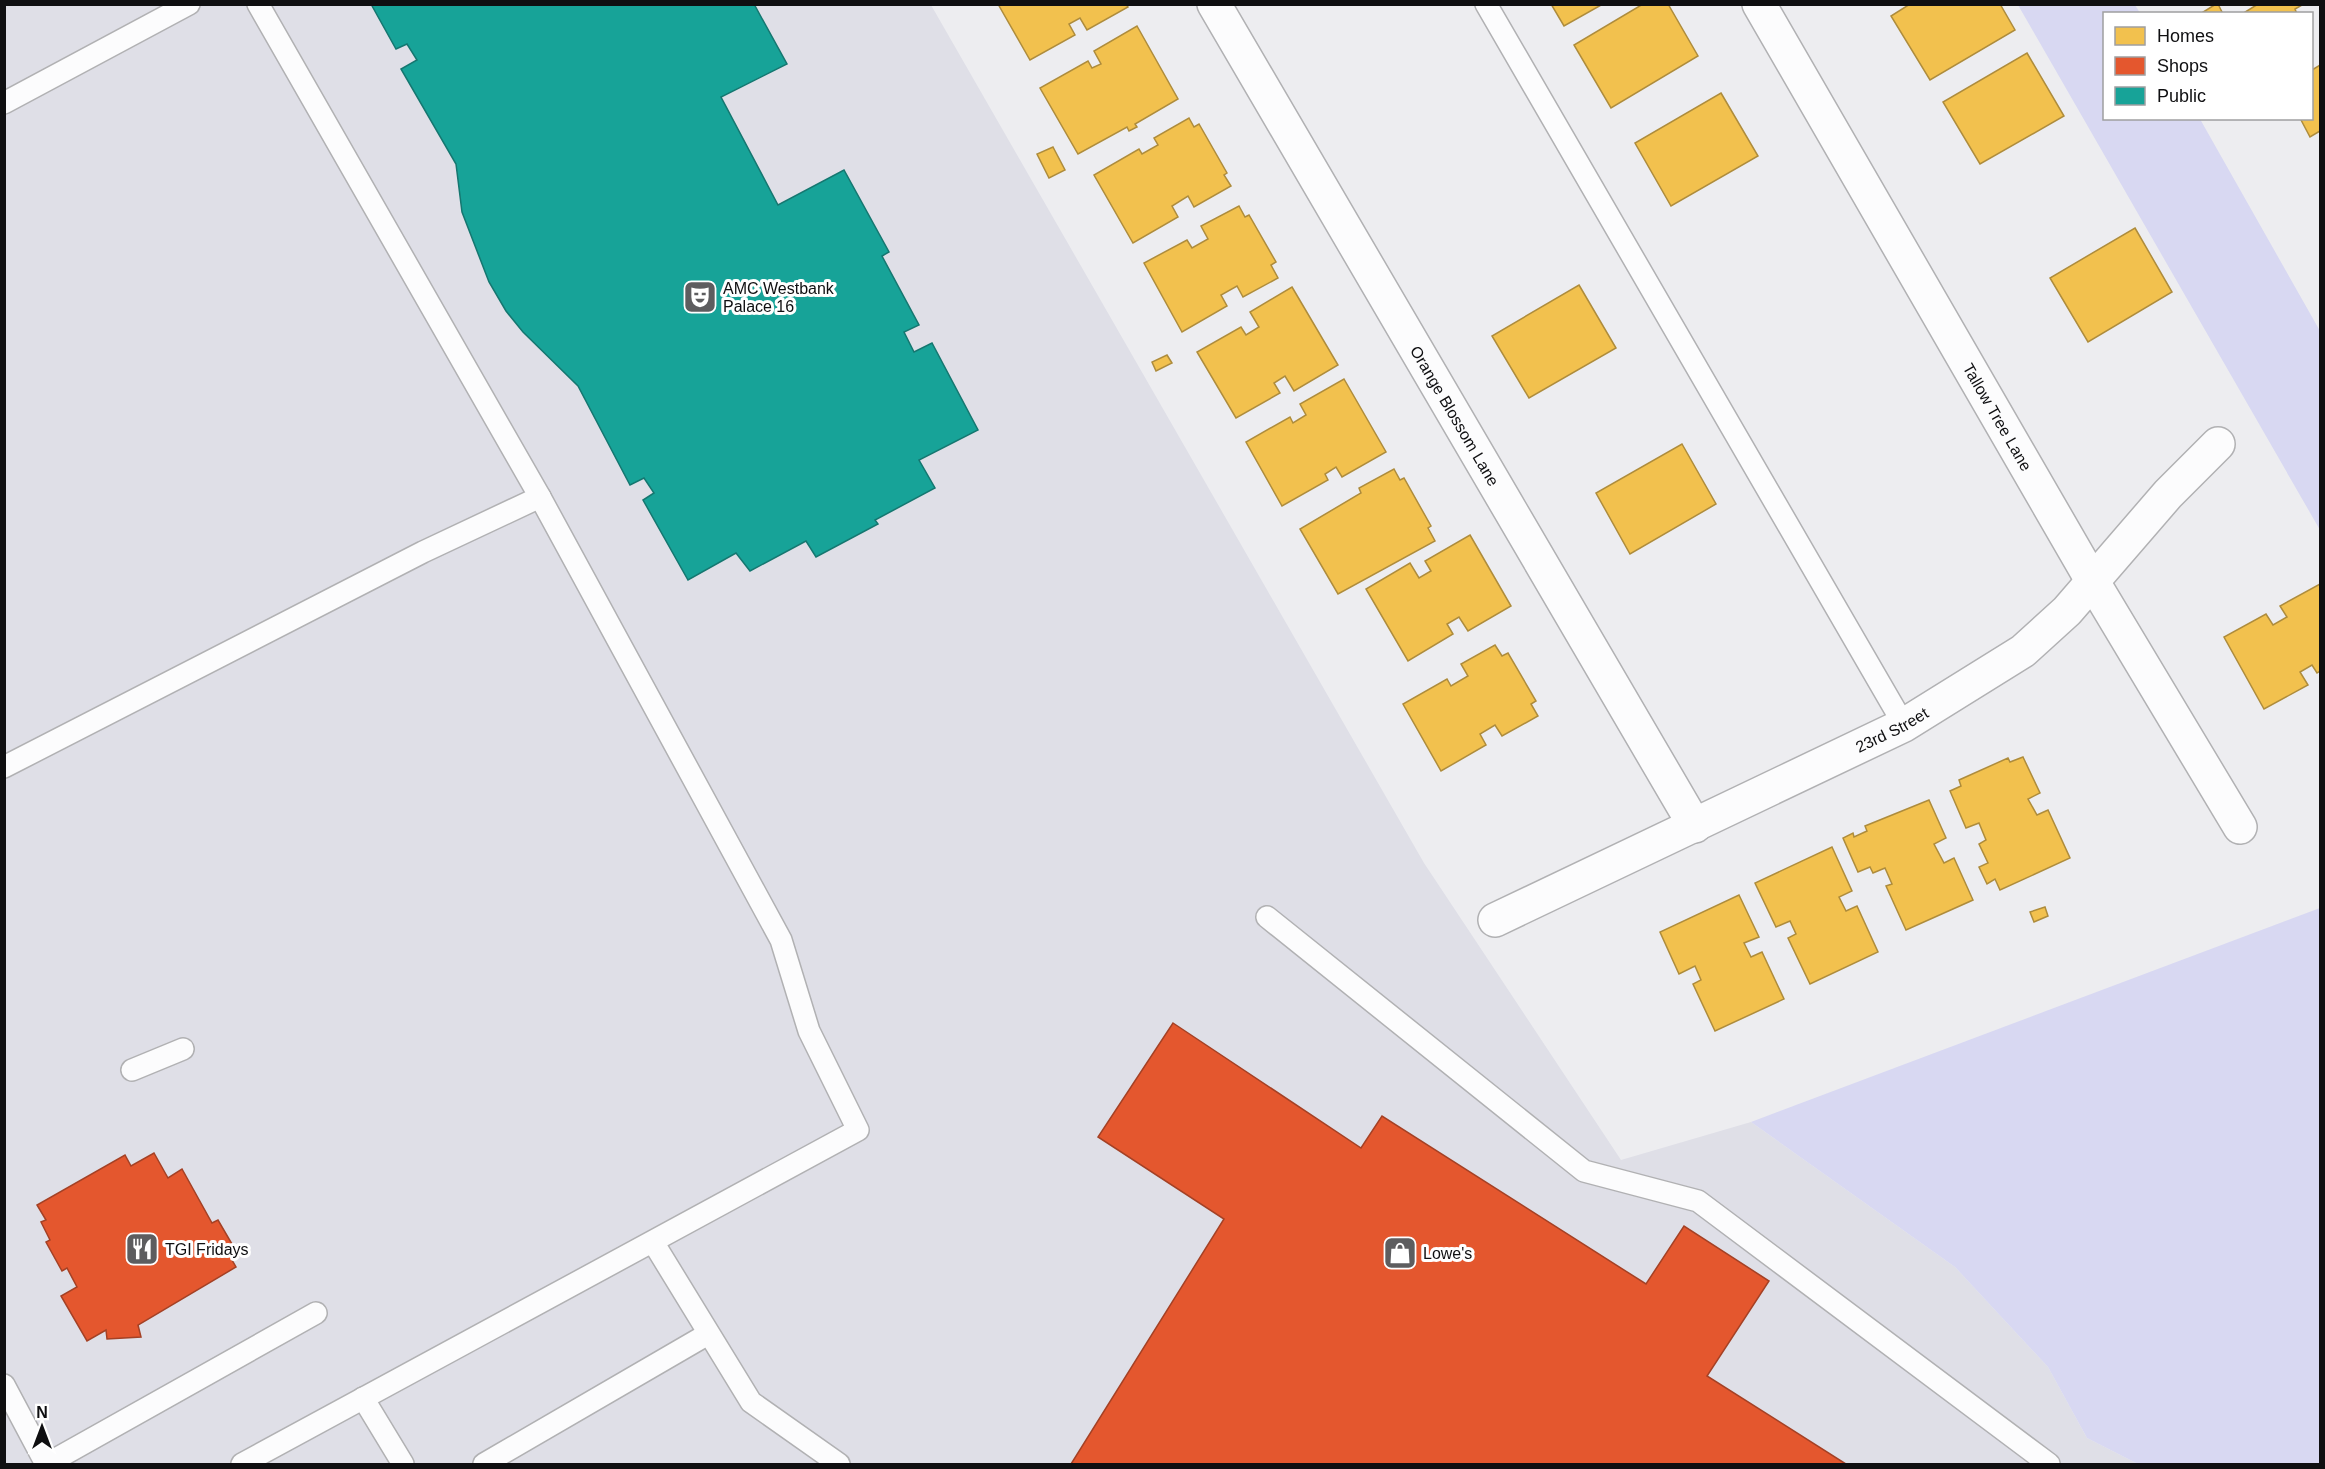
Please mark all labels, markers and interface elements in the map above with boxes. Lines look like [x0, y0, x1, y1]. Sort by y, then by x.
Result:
legend [2103, 12, 2313, 120]
text: Homes [2157, 26, 2214, 46]
text: Shops [2157, 56, 2208, 76]
text: Public [2157, 86, 2206, 106]
theatre icon: AMC Westbank Palace 16 [682, 279, 718, 315]
place label: AMC Westbank Palace 16 [723, 280, 835, 315]
street label: Orange Blossom Lane [1407, 343, 1503, 489]
street label: Tallow Tree Lane [1960, 360, 2035, 474]
street label: 23rd Street [1853, 703, 1931, 755]
restaurant icon: TGI Fridays [124, 1231, 160, 1267]
shop icon: Lowe's [1382, 1235, 1418, 1271]
place label: TGI Fridays [165, 1241, 249, 1258]
place label: Lowe's [1423, 1245, 1472, 1262]
north arrow [12, 1397, 72, 1457]
text: N [36, 1404, 48, 1421]

